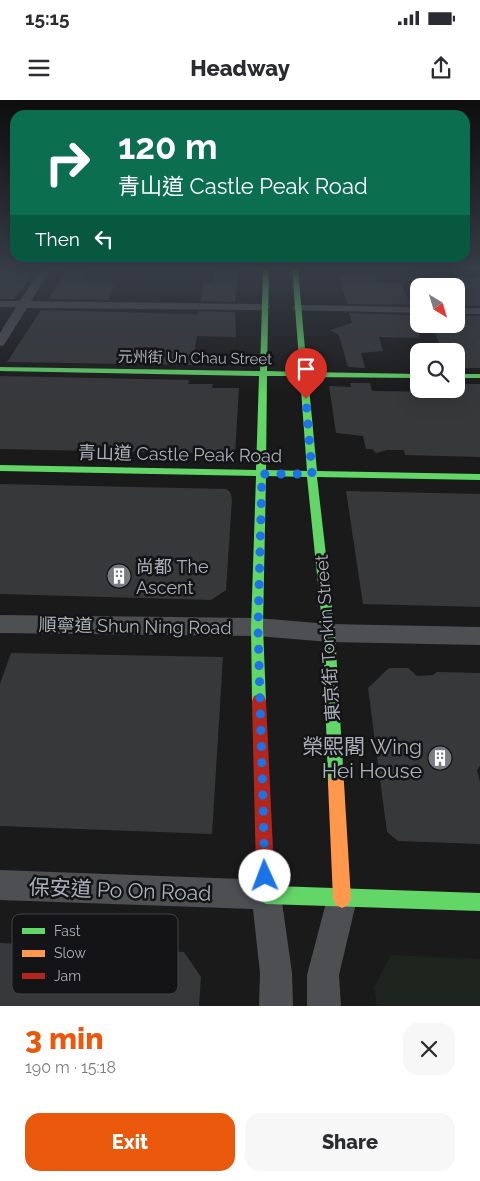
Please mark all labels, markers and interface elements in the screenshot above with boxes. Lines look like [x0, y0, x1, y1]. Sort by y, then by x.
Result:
text: 15:15 [25, 7, 70, 29]
icon: menu [25, 54, 53, 82]
icon: share [427, 54, 455, 82]
text: Headway [190, 55, 290, 81]
text: 120 m [118, 126, 218, 167]
icon: right [35, 130, 100, 195]
text: 青山道 Castle Peak Road [118, 173, 368, 199]
icon: left [90, 225, 118, 253]
text: Then [35, 228, 80, 250]
north arrow [410, 278, 465, 332]
map controls [410, 278, 465, 398]
button: search [410, 343, 465, 398]
street label: 元州街 Un Chau Street [118, 348, 272, 368]
pin [285, 348, 327, 399]
icon: arrive [292, 355, 320, 383]
street label: 青山道 Castle Peak Road [78, 442, 282, 466]
street label: 東京街 Tonkin Street [311, 554, 343, 722]
place label: 尚都 The Ascent [136, 556, 209, 598]
building icon: 尚都 The Ascent [106, 563, 132, 589]
street label: 順寧道 Shun Ning Road [38, 614, 232, 638]
place label: 榮熙閣 Wing Hei House [302, 734, 422, 783]
building icon: 榮熙閣 Wing Hei House [427, 745, 453, 771]
position arrow [238, 849, 290, 901]
street label: 保安道 Po On Road [28, 874, 212, 906]
legend [12, 914, 178, 994]
text: Fast [54, 923, 81, 939]
text: Slow [54, 945, 86, 961]
text: Jam [54, 968, 81, 984]
text: 3 min [25, 1021, 104, 1056]
button: close [403, 1023, 455, 1075]
text: 190 m · 15:18 [25, 1058, 116, 1077]
button: Exit [25, 1113, 235, 1171]
button: Share [245, 1113, 455, 1171]

